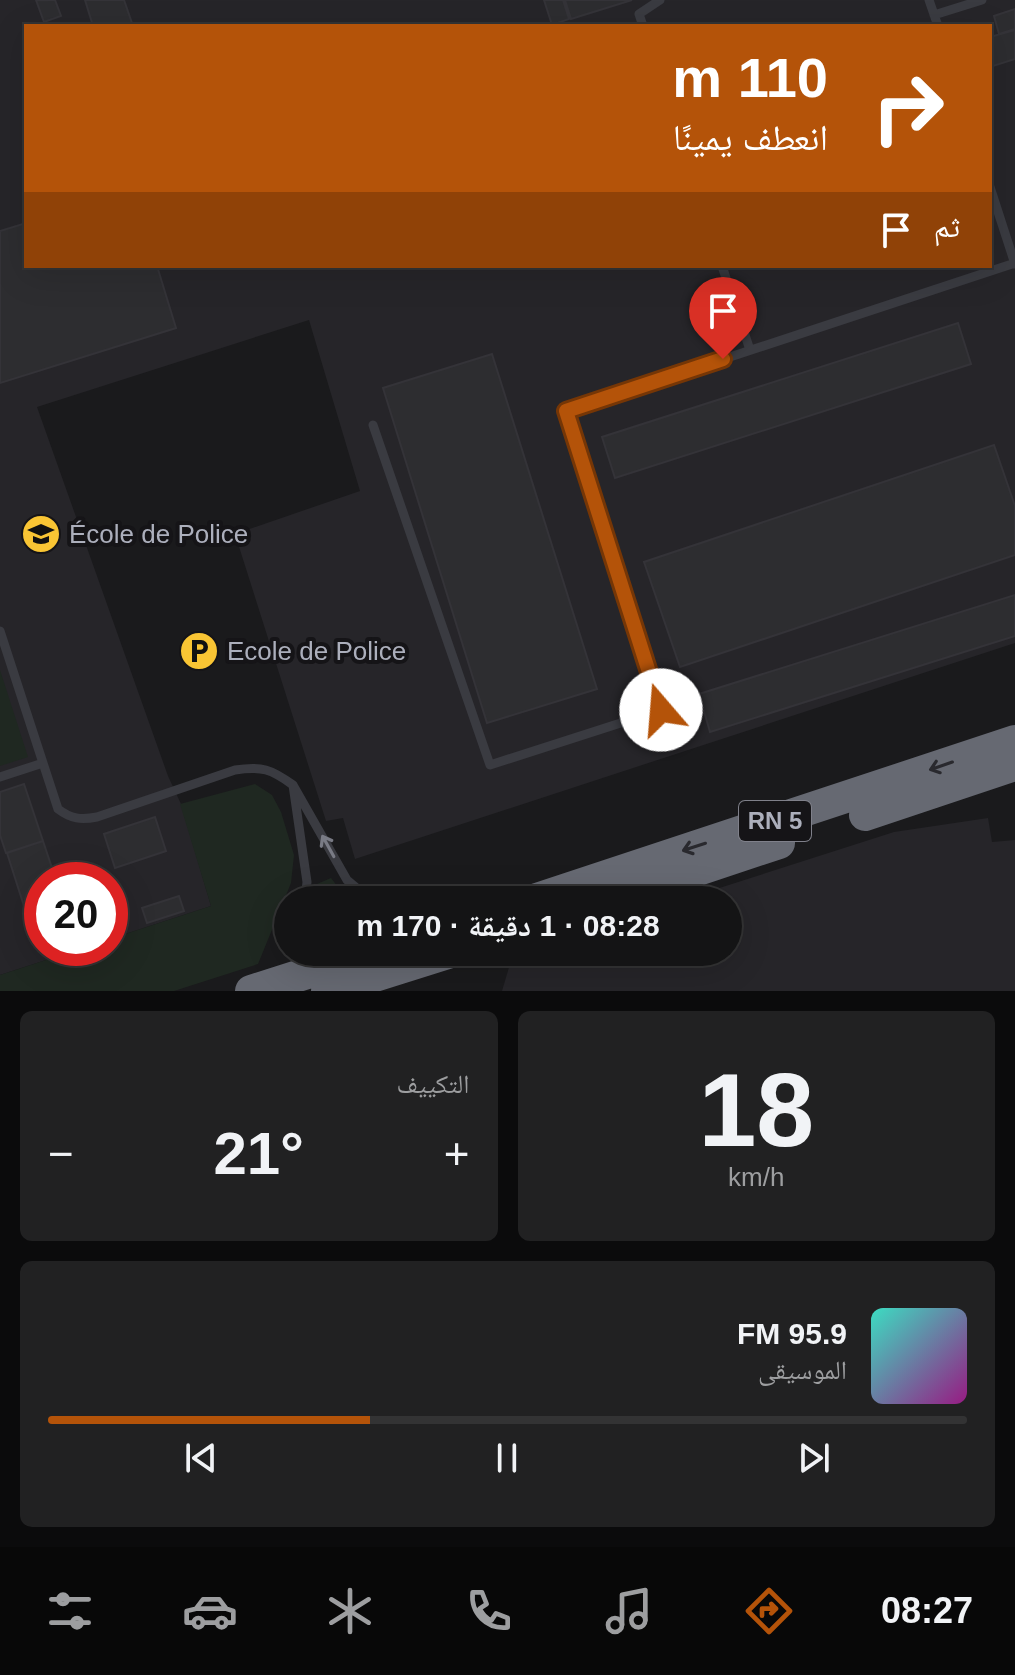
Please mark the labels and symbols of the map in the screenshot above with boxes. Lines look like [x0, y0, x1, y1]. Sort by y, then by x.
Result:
pin [689, 277, 757, 359]
school or university icon: École de Police [20, 513, 62, 555]
place label: École de Police [69, 519, 248, 549]
parking icon: Ecole de Police [178, 630, 220, 672]
place label: Ecole de Police [227, 636, 406, 666]
position arrow [619, 668, 703, 752]
one-way arrow [929, 759, 954, 774]
road number: RN 5 [739, 801, 811, 841]
one-way arrow [320, 835, 336, 858]
one-way arrow [682, 841, 707, 856]
speed limit sign: 20 [24, 862, 128, 966]

